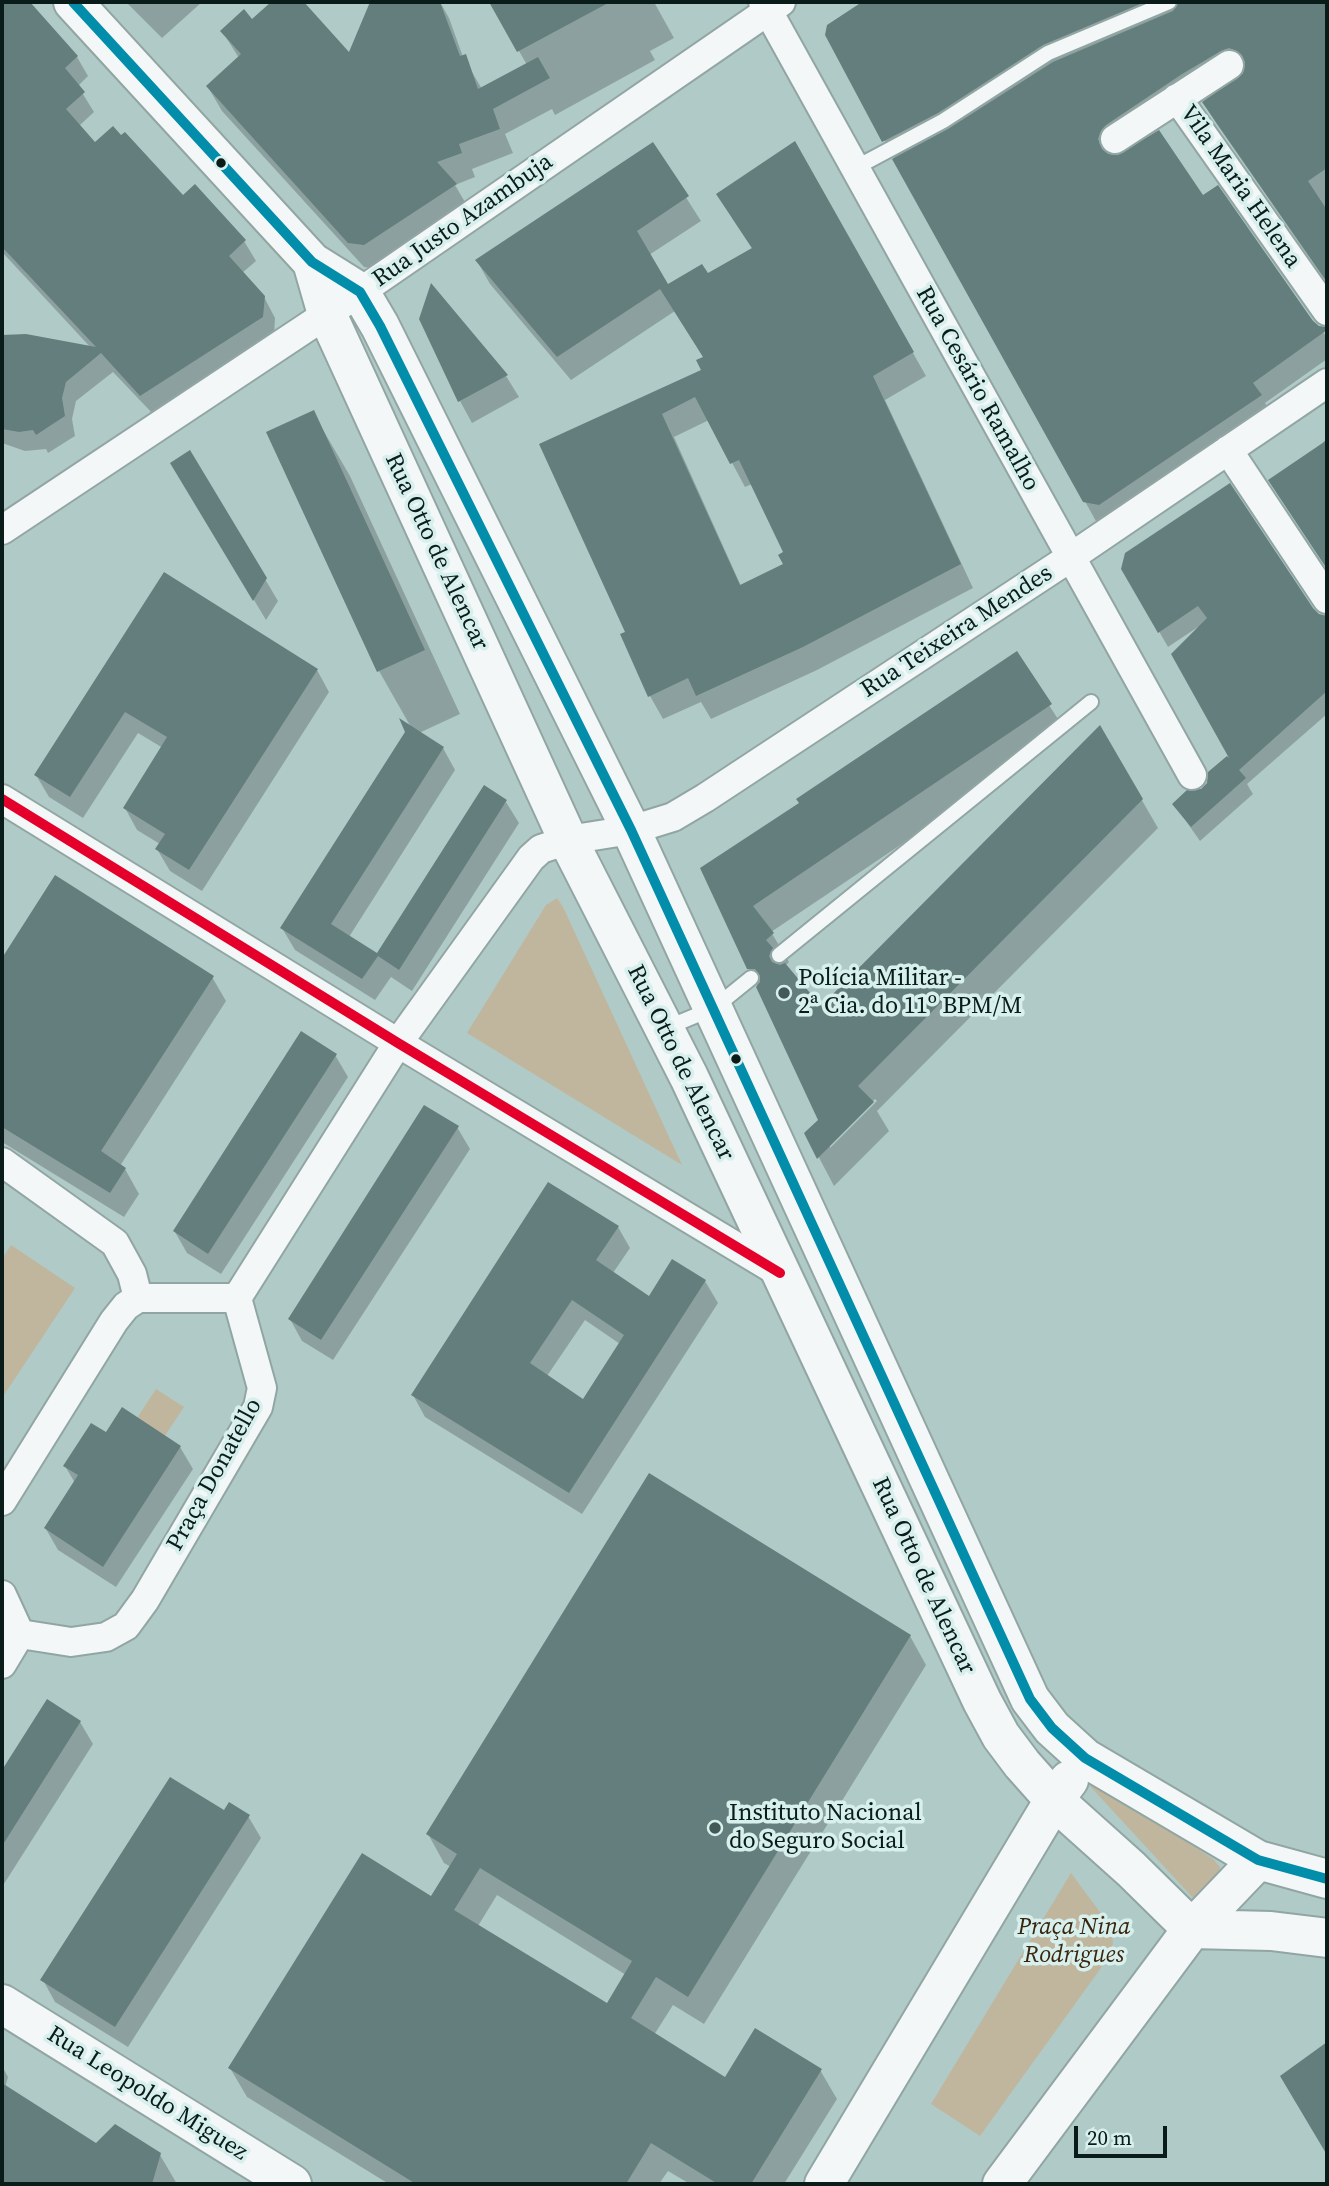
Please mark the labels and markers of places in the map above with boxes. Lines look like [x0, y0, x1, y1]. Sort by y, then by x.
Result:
unlabelled marker [214, 156, 228, 170]
place label: Polícia Militar - 2ª Cia. do 11º BPM/M [798, 965, 1022, 1021]
marker: Polícia Militar - 2ª Cia. do 11º BPM/M [776, 985, 792, 1001]
unlabelled marker [729, 1052, 743, 1066]
place label: Instituto Nacional do Seguro Social [729, 1800, 922, 1856]
marker: Instituto Nacional do Seguro Social [707, 1820, 723, 1836]

